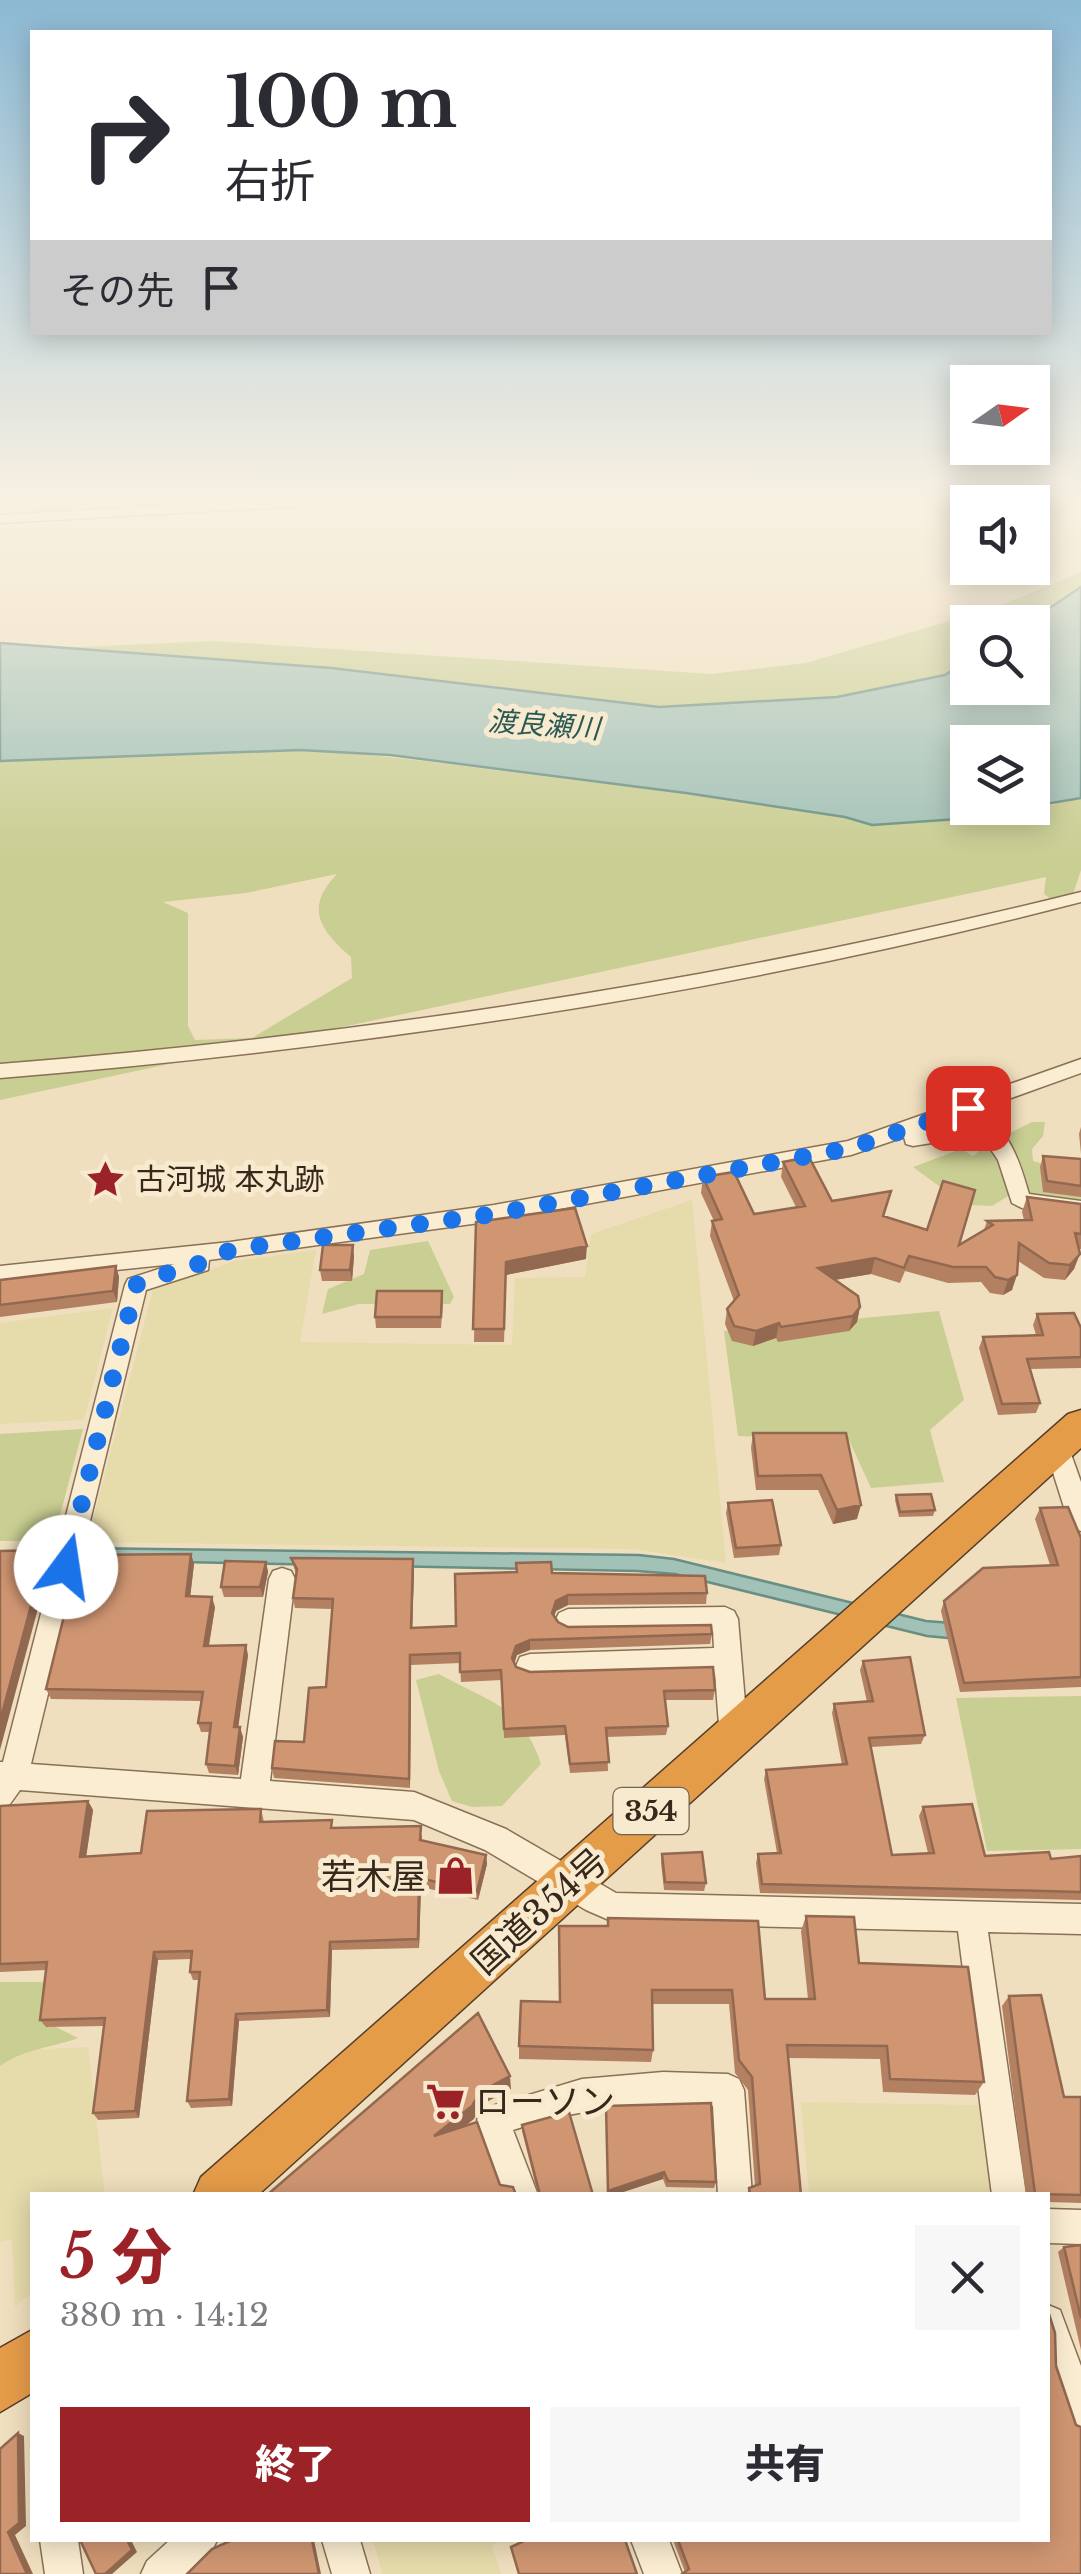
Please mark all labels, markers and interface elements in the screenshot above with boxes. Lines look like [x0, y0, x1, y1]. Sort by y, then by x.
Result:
text: 100 m [225, 59, 457, 146]
icon: right [60, 70, 190, 200]
text: 右折 [225, 153, 315, 209]
icon: arrive [194, 260, 249, 315]
text: その先 [60, 267, 174, 314]
north arrow [950, 365, 1050, 465]
map controls [950, 365, 1050, 825]
button: sound [950, 485, 1050, 585]
button: search [950, 605, 1050, 705]
water label: 渡良瀬川 [487, 704, 604, 747]
button: layers [950, 725, 1050, 825]
pin [926, 1066, 1011, 1151]
icon: arrive [941, 1081, 996, 1136]
place icon: 古河城 本丸跡 [85, 1158, 127, 1200]
place label: 古河城 本丸跡 [136, 1161, 325, 1198]
position arrow [14, 1515, 118, 1619]
road number: 354 [614, 1788, 688, 1834]
street label: 国道354号 [463, 1839, 615, 1983]
place label: 若木屋 [321, 1855, 426, 1898]
shop icon: 若木屋 [435, 1855, 477, 1897]
supermarket icon: ローソン [424, 2080, 466, 2122]
place label: ローソン [475, 2080, 615, 2123]
text: 5 分 [60, 2220, 172, 2294]
button: close [915, 2225, 1020, 2330]
text: 380 m · 14:12 [60, 2295, 269, 2335]
button: 終了 [60, 2407, 530, 2522]
button: 共有 [550, 2407, 1020, 2522]

